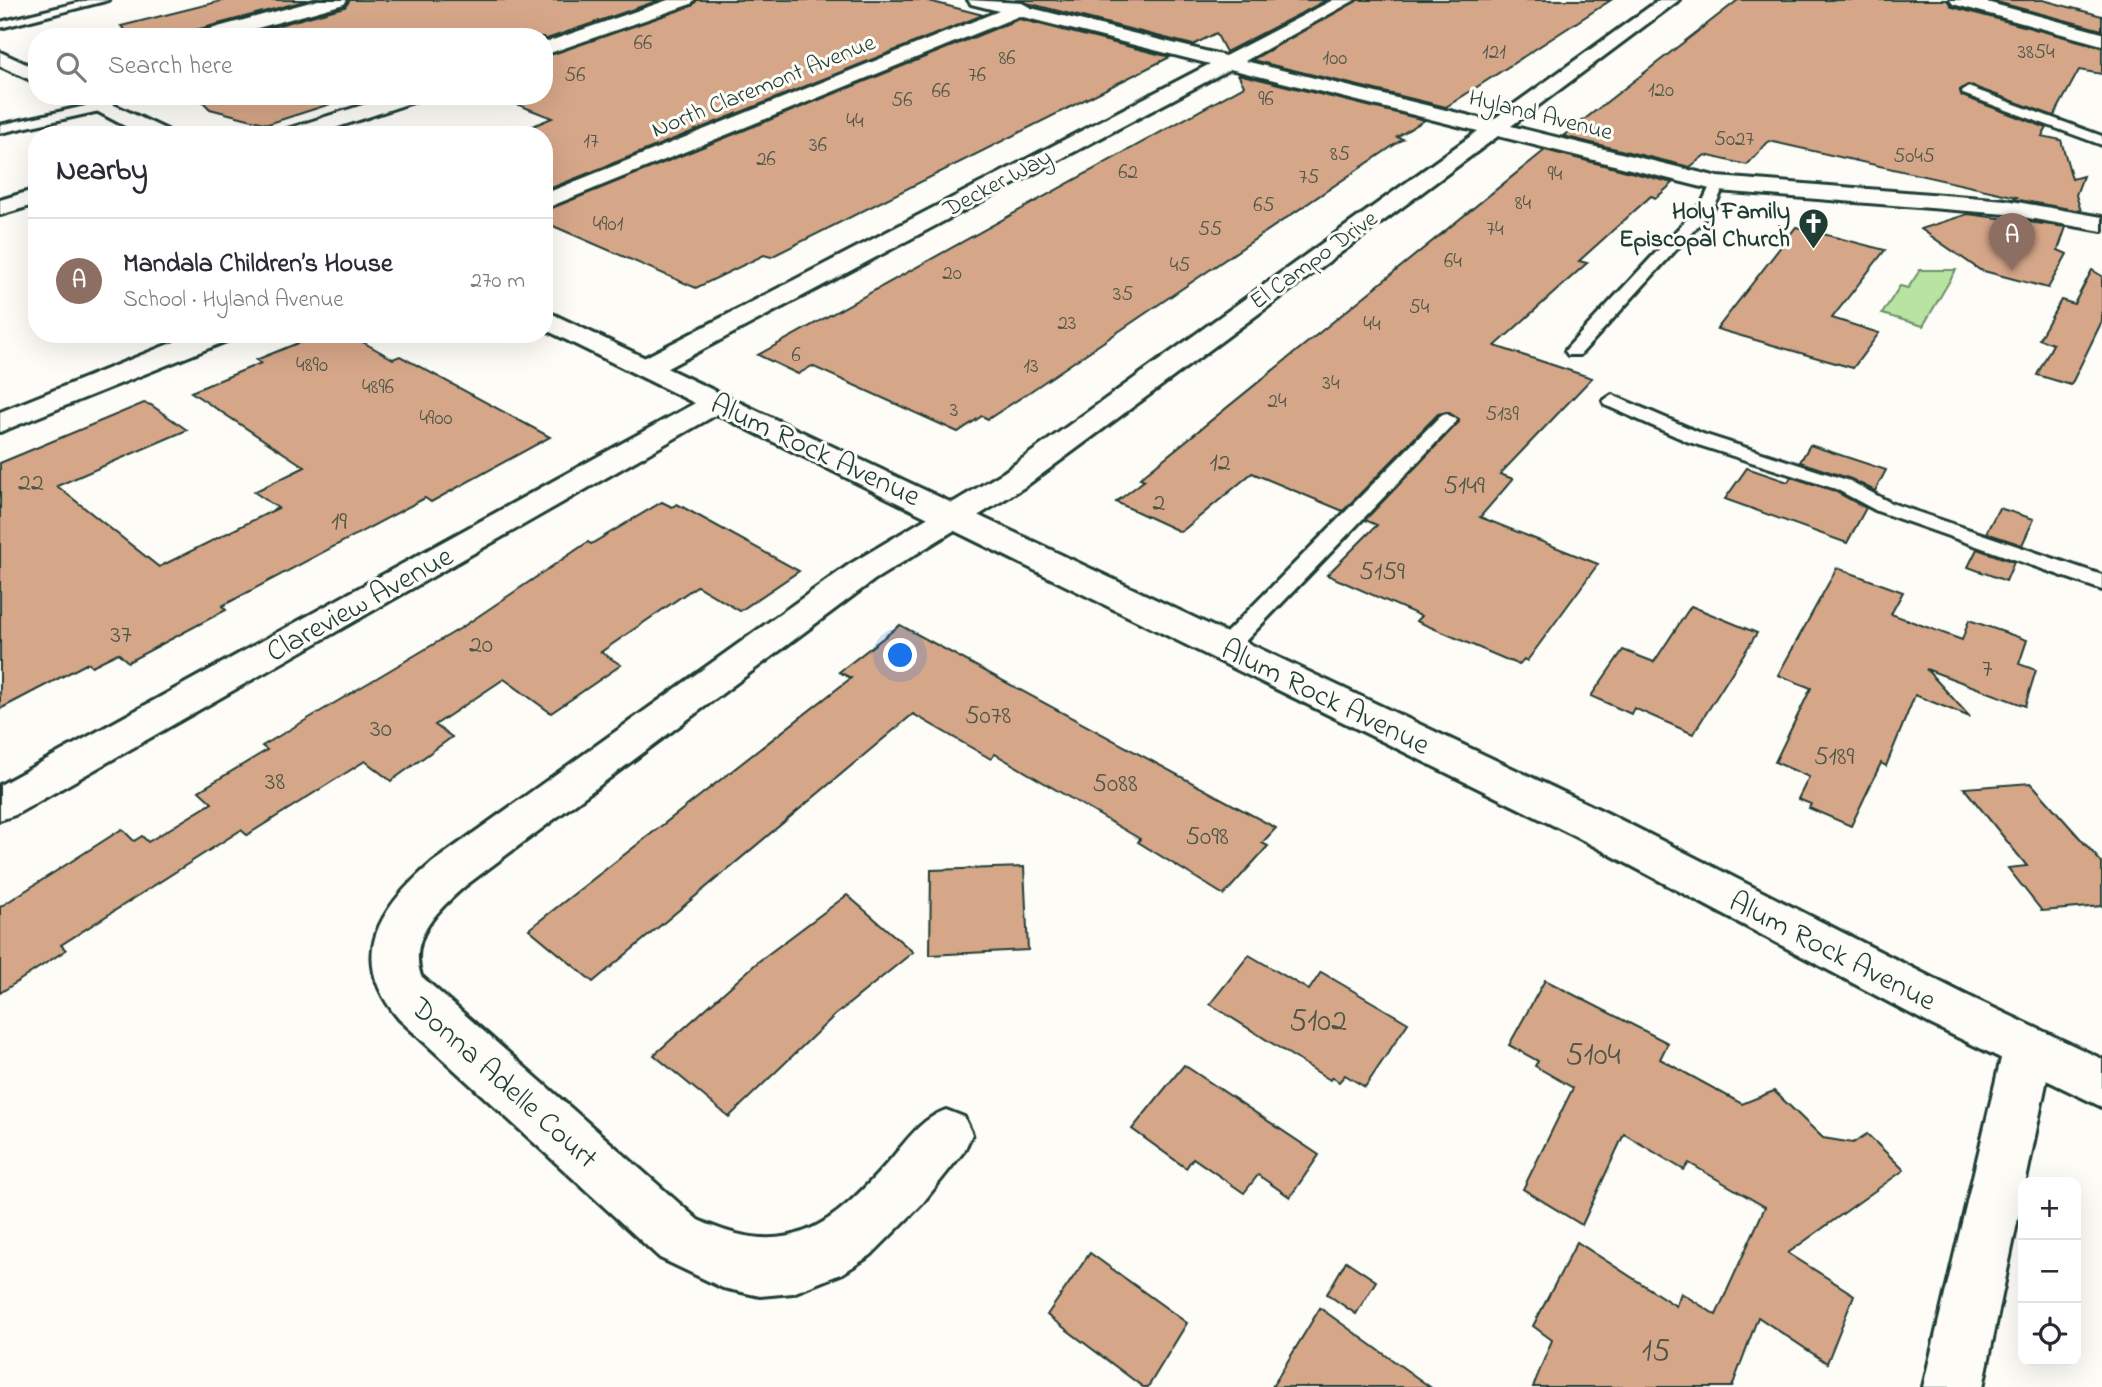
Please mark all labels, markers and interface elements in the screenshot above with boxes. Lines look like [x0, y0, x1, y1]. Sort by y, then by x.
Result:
street label: North Claremont Avenue [647, 26, 881, 148]
search box [28, 28, 553, 105]
house number: 66 [634, 29, 652, 59]
house number: 121 [1482, 38, 1506, 68]
house number: 3854 [2017, 38, 2055, 68]
house number: 86 [998, 44, 1016, 74]
house number: 100 [1323, 44, 1347, 74]
icon: search [52, 48, 90, 86]
text: Search here [108, 48, 233, 86]
house number: 56 [564, 61, 586, 91]
house number: 76 [968, 61, 986, 91]
house number: 120 [1648, 76, 1674, 106]
house number: 66 [932, 77, 950, 107]
street label: Hyland Avenue [1464, 82, 1616, 152]
house number: 96 [1258, 85, 1274, 115]
house number: 56 [891, 86, 913, 116]
house number: 44 [846, 107, 864, 137]
house number: 5027 [1714, 125, 1754, 155]
house number: 17 [583, 127, 599, 157]
house number: 36 [809, 131, 827, 161]
house number: 85 [1330, 140, 1350, 170]
street label: Decker Way [937, 141, 1059, 229]
house number: 5045 [1893, 142, 1935, 172]
house number: 26 [756, 145, 776, 175]
text: Nearby [56, 150, 148, 194]
house number: 62 [1118, 158, 1138, 188]
house number: 94 [1548, 160, 1563, 190]
house number: 75 [1299, 163, 1319, 193]
house number: 84 [1515, 189, 1532, 219]
house number: 65 [1253, 191, 1275, 221]
place label: Holy Family Episcopal Church [1619, 195, 1790, 258]
street label: El Campo Drive [1243, 202, 1386, 320]
church icon: Holy Family Episcopal Church [1796, 207, 1830, 251]
house number: 4901 [593, 210, 624, 240]
pin: A [1989, 213, 2035, 271]
house number: 55 [1198, 215, 1222, 245]
house number: 74 [1486, 215, 1504, 245]
text: Mandala Children’s House [123, 246, 393, 284]
house number: 64 [1444, 247, 1462, 277]
house number: 45 [1170, 251, 1190, 281]
house number: 20 [942, 259, 962, 289]
text: A [72, 265, 86, 298]
text: 270 m [471, 265, 525, 298]
house number: 35 [1113, 280, 1133, 310]
text: School · Hyland Avenue [123, 284, 344, 317]
house number: 54 [1409, 293, 1430, 323]
house number: 23 [1057, 309, 1077, 339]
house number: 44 [1363, 310, 1381, 340]
house number: 6 [791, 341, 801, 371]
house number: 4890 [296, 351, 328, 381]
house number: 13 [1023, 352, 1039, 382]
house number: 34 [1322, 369, 1340, 399]
house number: 4896 [362, 373, 394, 403]
street label: Alum Rock Avenue [702, 384, 927, 520]
house number: 24 [1267, 387, 1287, 417]
house number: 3 [950, 396, 958, 426]
house number: 5139 [1485, 400, 1520, 430]
house number: 4900 [419, 404, 453, 434]
house number: 12 [1209, 445, 1231, 483]
house number: 22 [18, 465, 44, 503]
house number: 5149 [1443, 468, 1485, 506]
house number: 2 [1153, 485, 1166, 523]
house number: 19 [331, 504, 347, 542]
street label: Clareview Avenue [259, 536, 462, 675]
house number: 5159 [1359, 554, 1405, 592]
house number: 37 [110, 617, 132, 655]
house number: 20 [469, 627, 493, 665]
street label: Alum Rock Avenue [1213, 629, 1437, 769]
your location [883, 638, 917, 672]
house number: 7 [1982, 651, 1993, 689]
house number: 5078 [965, 698, 1012, 736]
house number: 30 [370, 711, 392, 749]
house number: 5189 [1814, 739, 1855, 777]
house number: 38 [265, 764, 285, 802]
house number: 5088 [1092, 766, 1138, 804]
house number: 5098 [1185, 819, 1229, 857]
street label: Alum Rock Avenue [1720, 881, 1943, 1024]
street label: Donna Adelle Court [399, 987, 607, 1181]
house number: 5102 [1289, 999, 1347, 1046]
house number: 5104 [1565, 1033, 1621, 1080]
map controls [2018, 1177, 2081, 1366]
button: + [2018, 1177, 2081, 1240]
button: − [2018, 1240, 2081, 1303]
button: locate [2018, 1303, 2081, 1366]
house number: 15 [1642, 1329, 1670, 1376]

